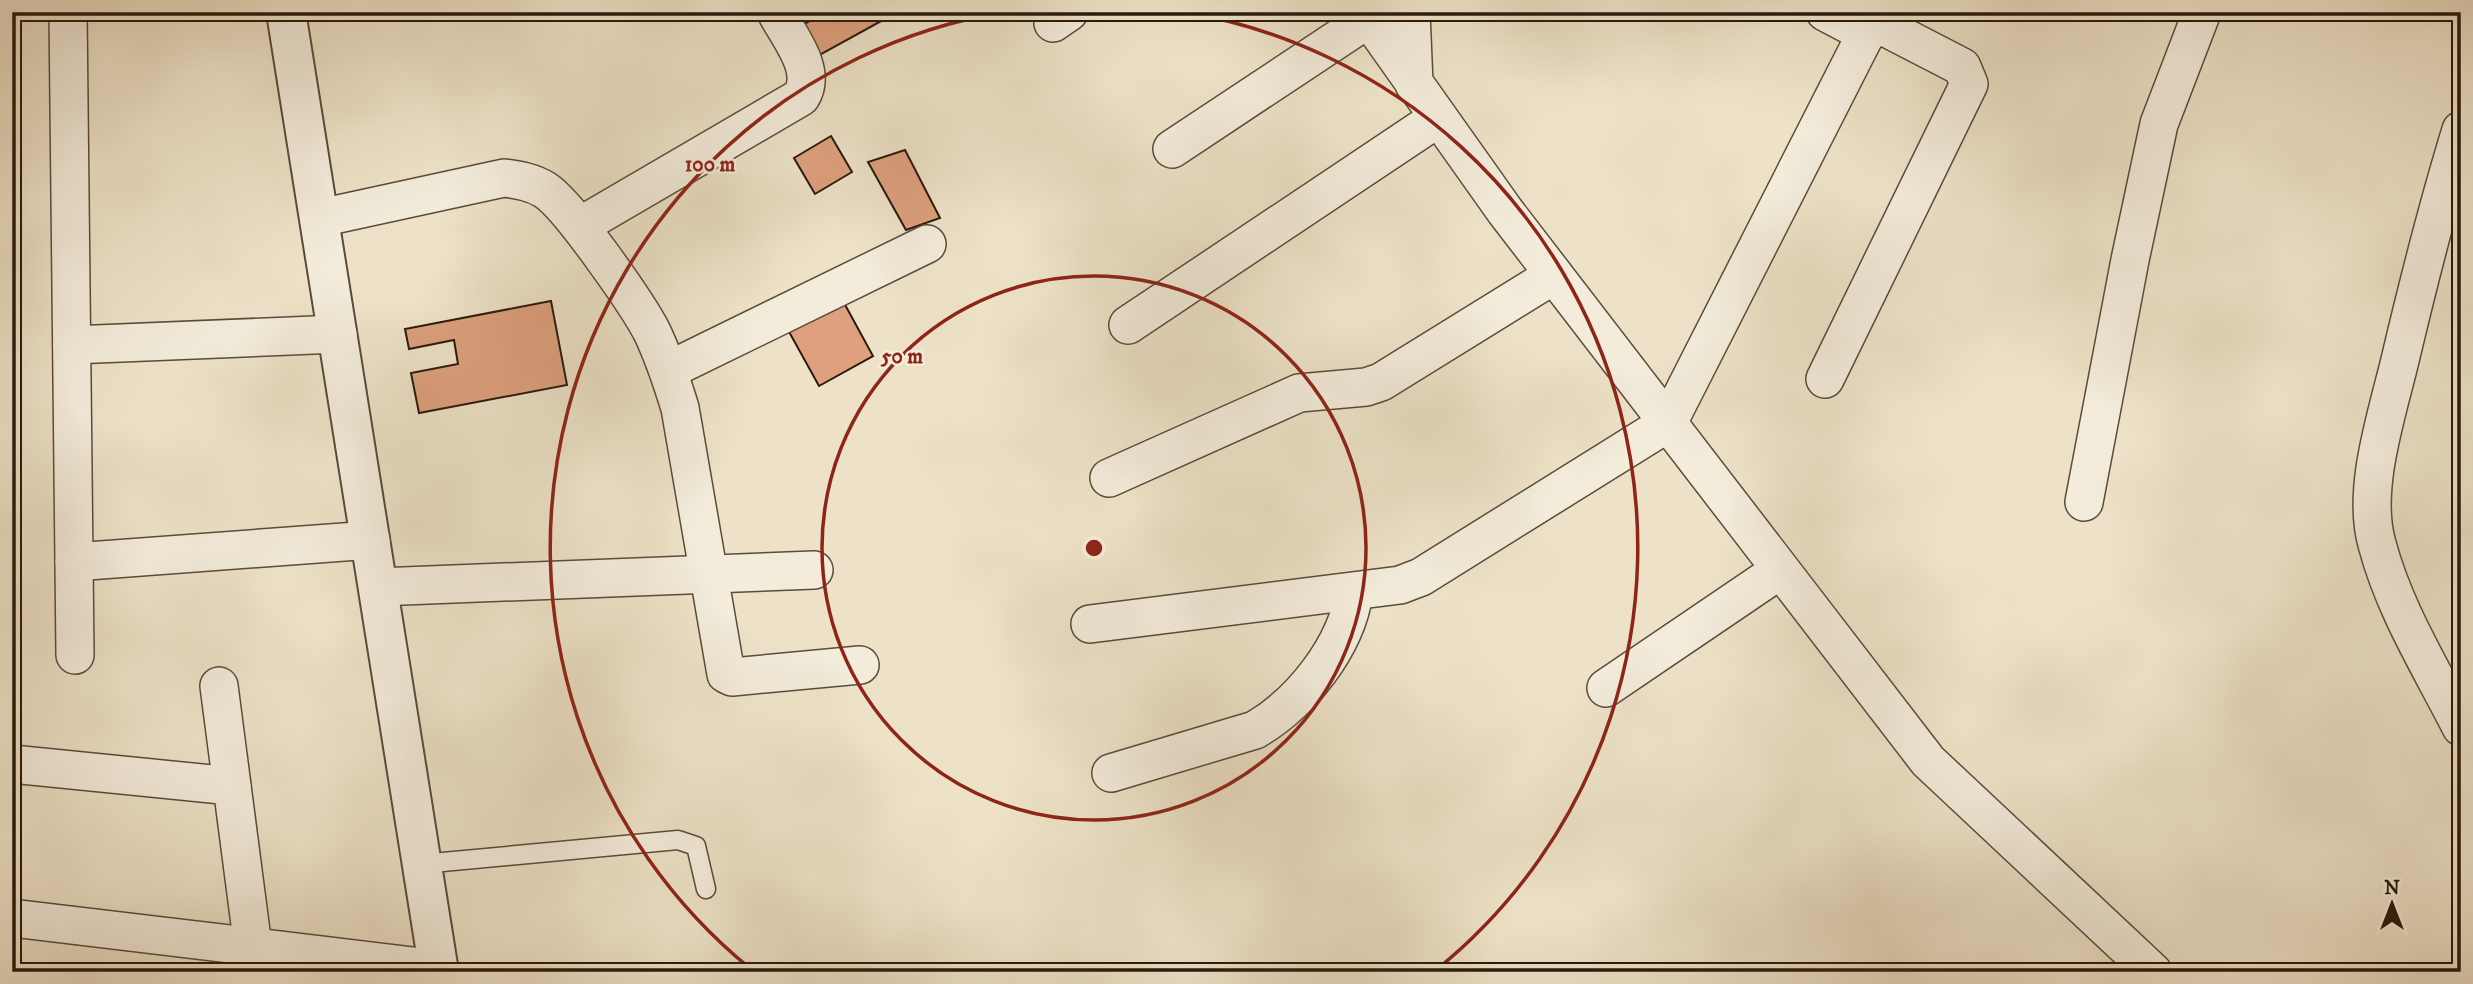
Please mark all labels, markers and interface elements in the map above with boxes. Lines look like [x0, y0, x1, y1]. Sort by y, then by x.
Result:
text: 100 m [685, 152, 735, 178]
text: 50 m [880, 344, 923, 370]
centre of rings [1082, 536, 1106, 560]
north arrow [2358, 869, 2428, 939]
text: N [2384, 877, 2400, 900]

